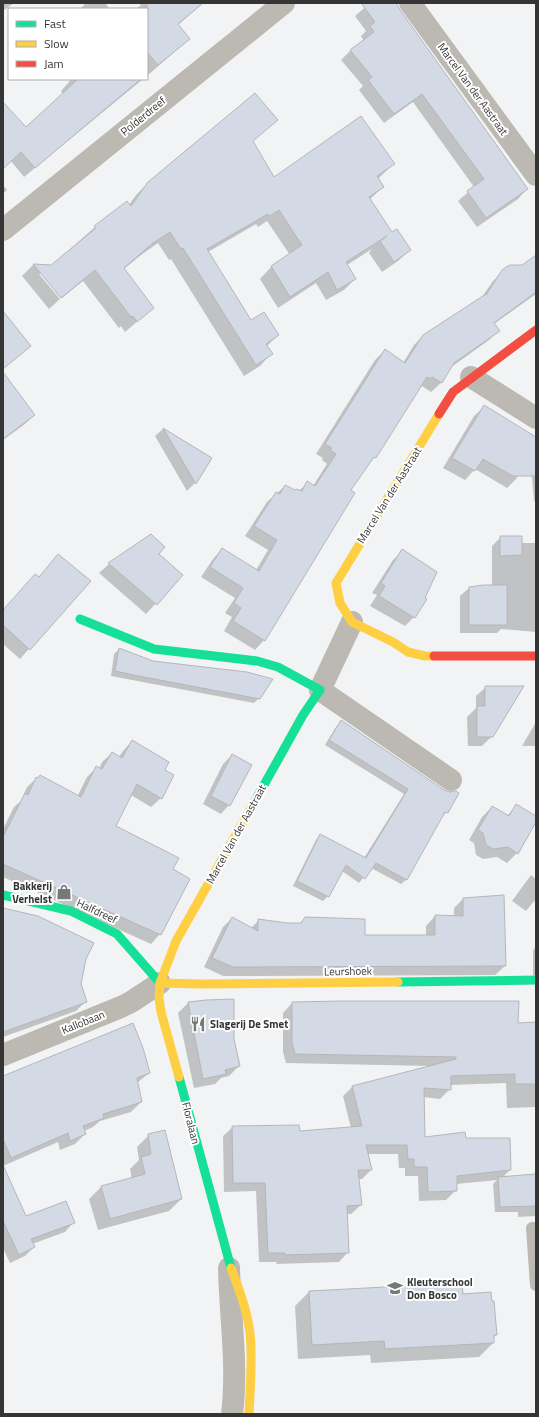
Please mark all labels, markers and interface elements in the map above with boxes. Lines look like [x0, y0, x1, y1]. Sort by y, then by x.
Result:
legend [8, 8, 148, 80]
text: Fast [44, 14, 67, 33]
text: Slow [44, 34, 69, 53]
street label: Marcel Van der Aastraat [434, 39, 512, 139]
text: Jam [44, 54, 64, 73]
street label: Polderdreef [117, 93, 169, 139]
street label: Marcel Van der Aastraat [353, 444, 425, 546]
street label: Marcel Van der Aastraat [202, 781, 270, 886]
place label: Bakkerij Verhelst [12, 878, 52, 907]
shop icon: Bakkerij Verhelst [55, 883, 73, 901]
street label: Halfdreef [74, 895, 120, 928]
street label: Leurshoek [324, 963, 373, 979]
street label: Kallobaan [59, 1006, 107, 1038]
restaurant icon: Slagerij De Smet [189, 1015, 207, 1033]
place label: Slagerij De Smet [210, 1016, 288, 1032]
street label: Floralaan [178, 1100, 204, 1146]
place label: Kleuterschool Don Bosco [407, 1274, 473, 1303]
school or university icon: Kleuterschool Don Bosco [386, 1279, 404, 1297]

